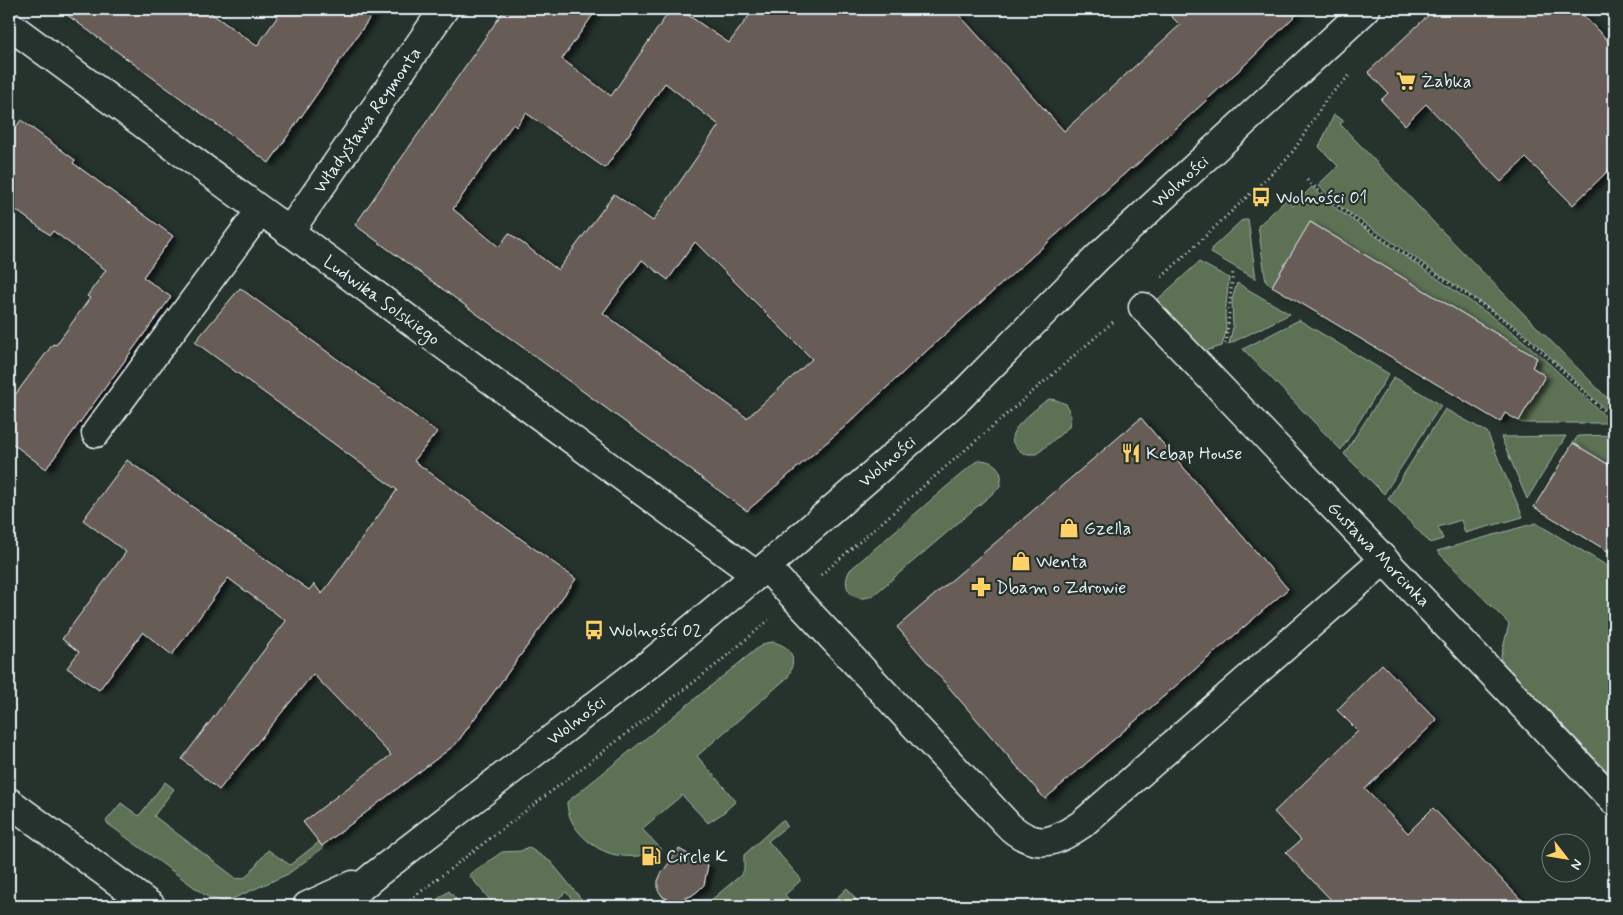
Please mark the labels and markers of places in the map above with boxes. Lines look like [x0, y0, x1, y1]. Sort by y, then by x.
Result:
supermarket icon: Żabka [1395, 70, 1417, 92]
place label: Żabka [1421, 70, 1472, 94]
bus stop icon: Wolności 01 [1250, 186, 1272, 208]
place label: Wolności 01 [1276, 186, 1367, 210]
restaurant icon: Kebap House [1120, 442, 1142, 464]
place label: Kebap House [1146, 442, 1242, 466]
shop icon: Gzella [1058, 517, 1080, 539]
place label: Gzella [1084, 517, 1131, 541]
shop icon: Wenta [1010, 550, 1032, 572]
place label: Wenta [1036, 550, 1087, 574]
pharmacy icon: Dbam o Zdrowie [970, 576, 992, 598]
place label: Dbam o Zdrowie [996, 576, 1126, 600]
bus stop icon: Wolności 02 [583, 619, 605, 641]
place label: Wolności 02 [609, 619, 702, 643]
fuel station icon: Circle K [640, 845, 662, 867]
place label: Circle K [666, 845, 728, 869]

